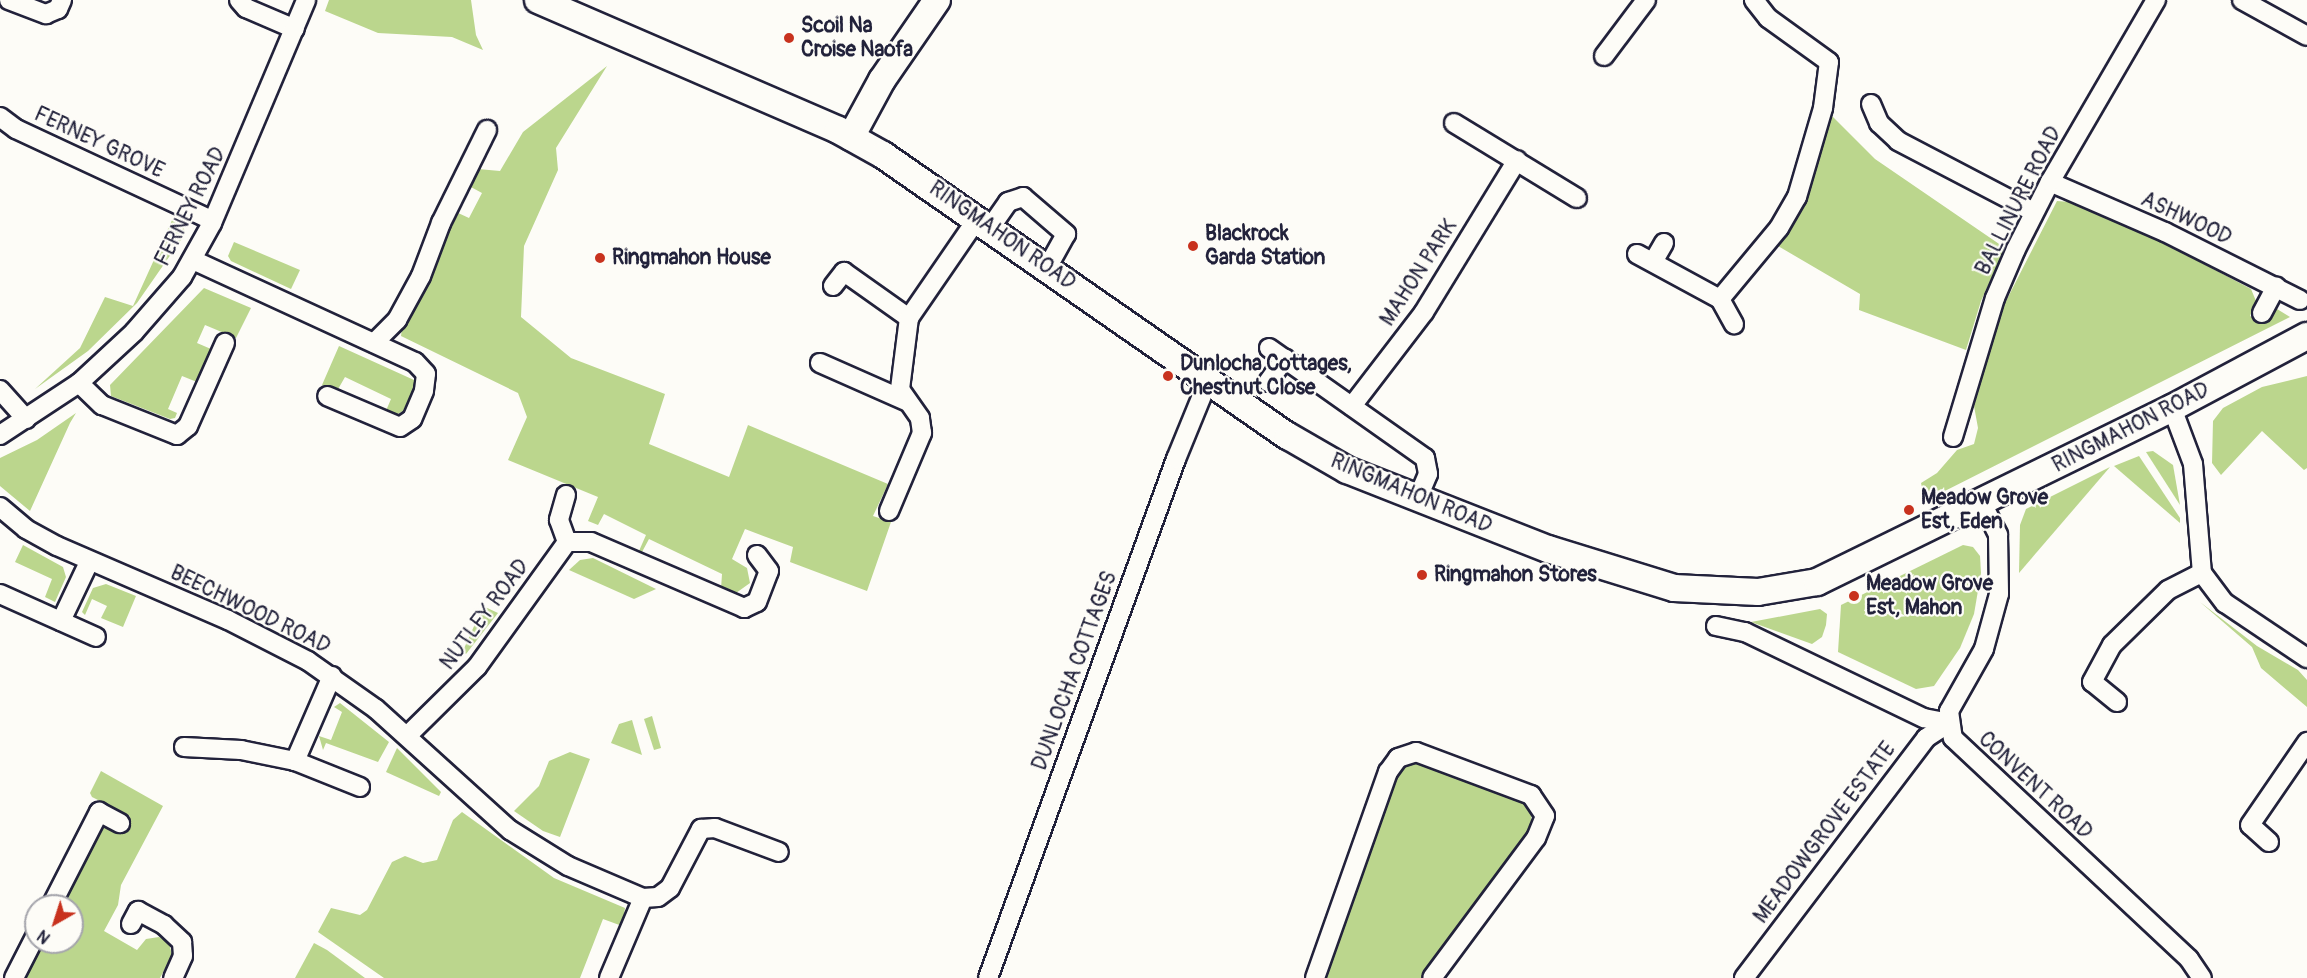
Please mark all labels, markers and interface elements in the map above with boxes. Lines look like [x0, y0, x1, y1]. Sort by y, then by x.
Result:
place label: Scoil Na Croise Naofa [801, 13, 913, 63]
marker: Scoil Na Croise Naofa [782, 31, 796, 45]
street label: FERNEY GROVE [30, 102, 168, 184]
street label: BALLINURE ROAD [1971, 123, 2067, 279]
street label: FERNEY ROAD [150, 143, 232, 271]
street label: RINGMAHON ROAD [924, 176, 1080, 296]
street label: ASHWOOD [2137, 187, 2235, 251]
street label: MAHON PARK [1375, 215, 1463, 331]
place label: Blackrock Garda Station [1205, 221, 1325, 271]
marker: Blackrock Garda Station [1186, 239, 1200, 253]
place label: Ringmahon House [612, 245, 771, 271]
marker: Ringmahon House [593, 251, 607, 265]
place label: Dunlocha Cottages, Chestnut Close [1180, 351, 1352, 401]
marker: Dunlocha Cottages, Chestnut Close [1161, 369, 1175, 383]
street label: RINGMAHON ROAD [2048, 378, 2214, 478]
street label: RINGMAHON ROAD [1327, 449, 1495, 539]
place label: Meadow Grove Est, Eden [1921, 485, 2048, 535]
marker: Meadow Grove Est, Eden [1902, 503, 1916, 517]
street label: NUTLEY ROAD [435, 555, 535, 675]
street label: BEECHWOOD ROAD [166, 560, 334, 660]
place label: Ringmahon Stores [1434, 562, 1597, 588]
street label: DUNLOCHA COTTAGES [1027, 568, 1123, 774]
marker: Ringmahon Stores [1415, 568, 1429, 582]
place label: Meadow Grove Est, Mahon [1866, 571, 1993, 621]
marker: Meadow Grove Est, Mahon [1847, 589, 1861, 603]
street label: CONVENT ROAD [1973, 727, 2097, 845]
street label: MEADOWGROVE ESTATE [1749, 737, 1901, 929]
north arrow [24, 894, 84, 954]
text: N [33, 925, 54, 948]

